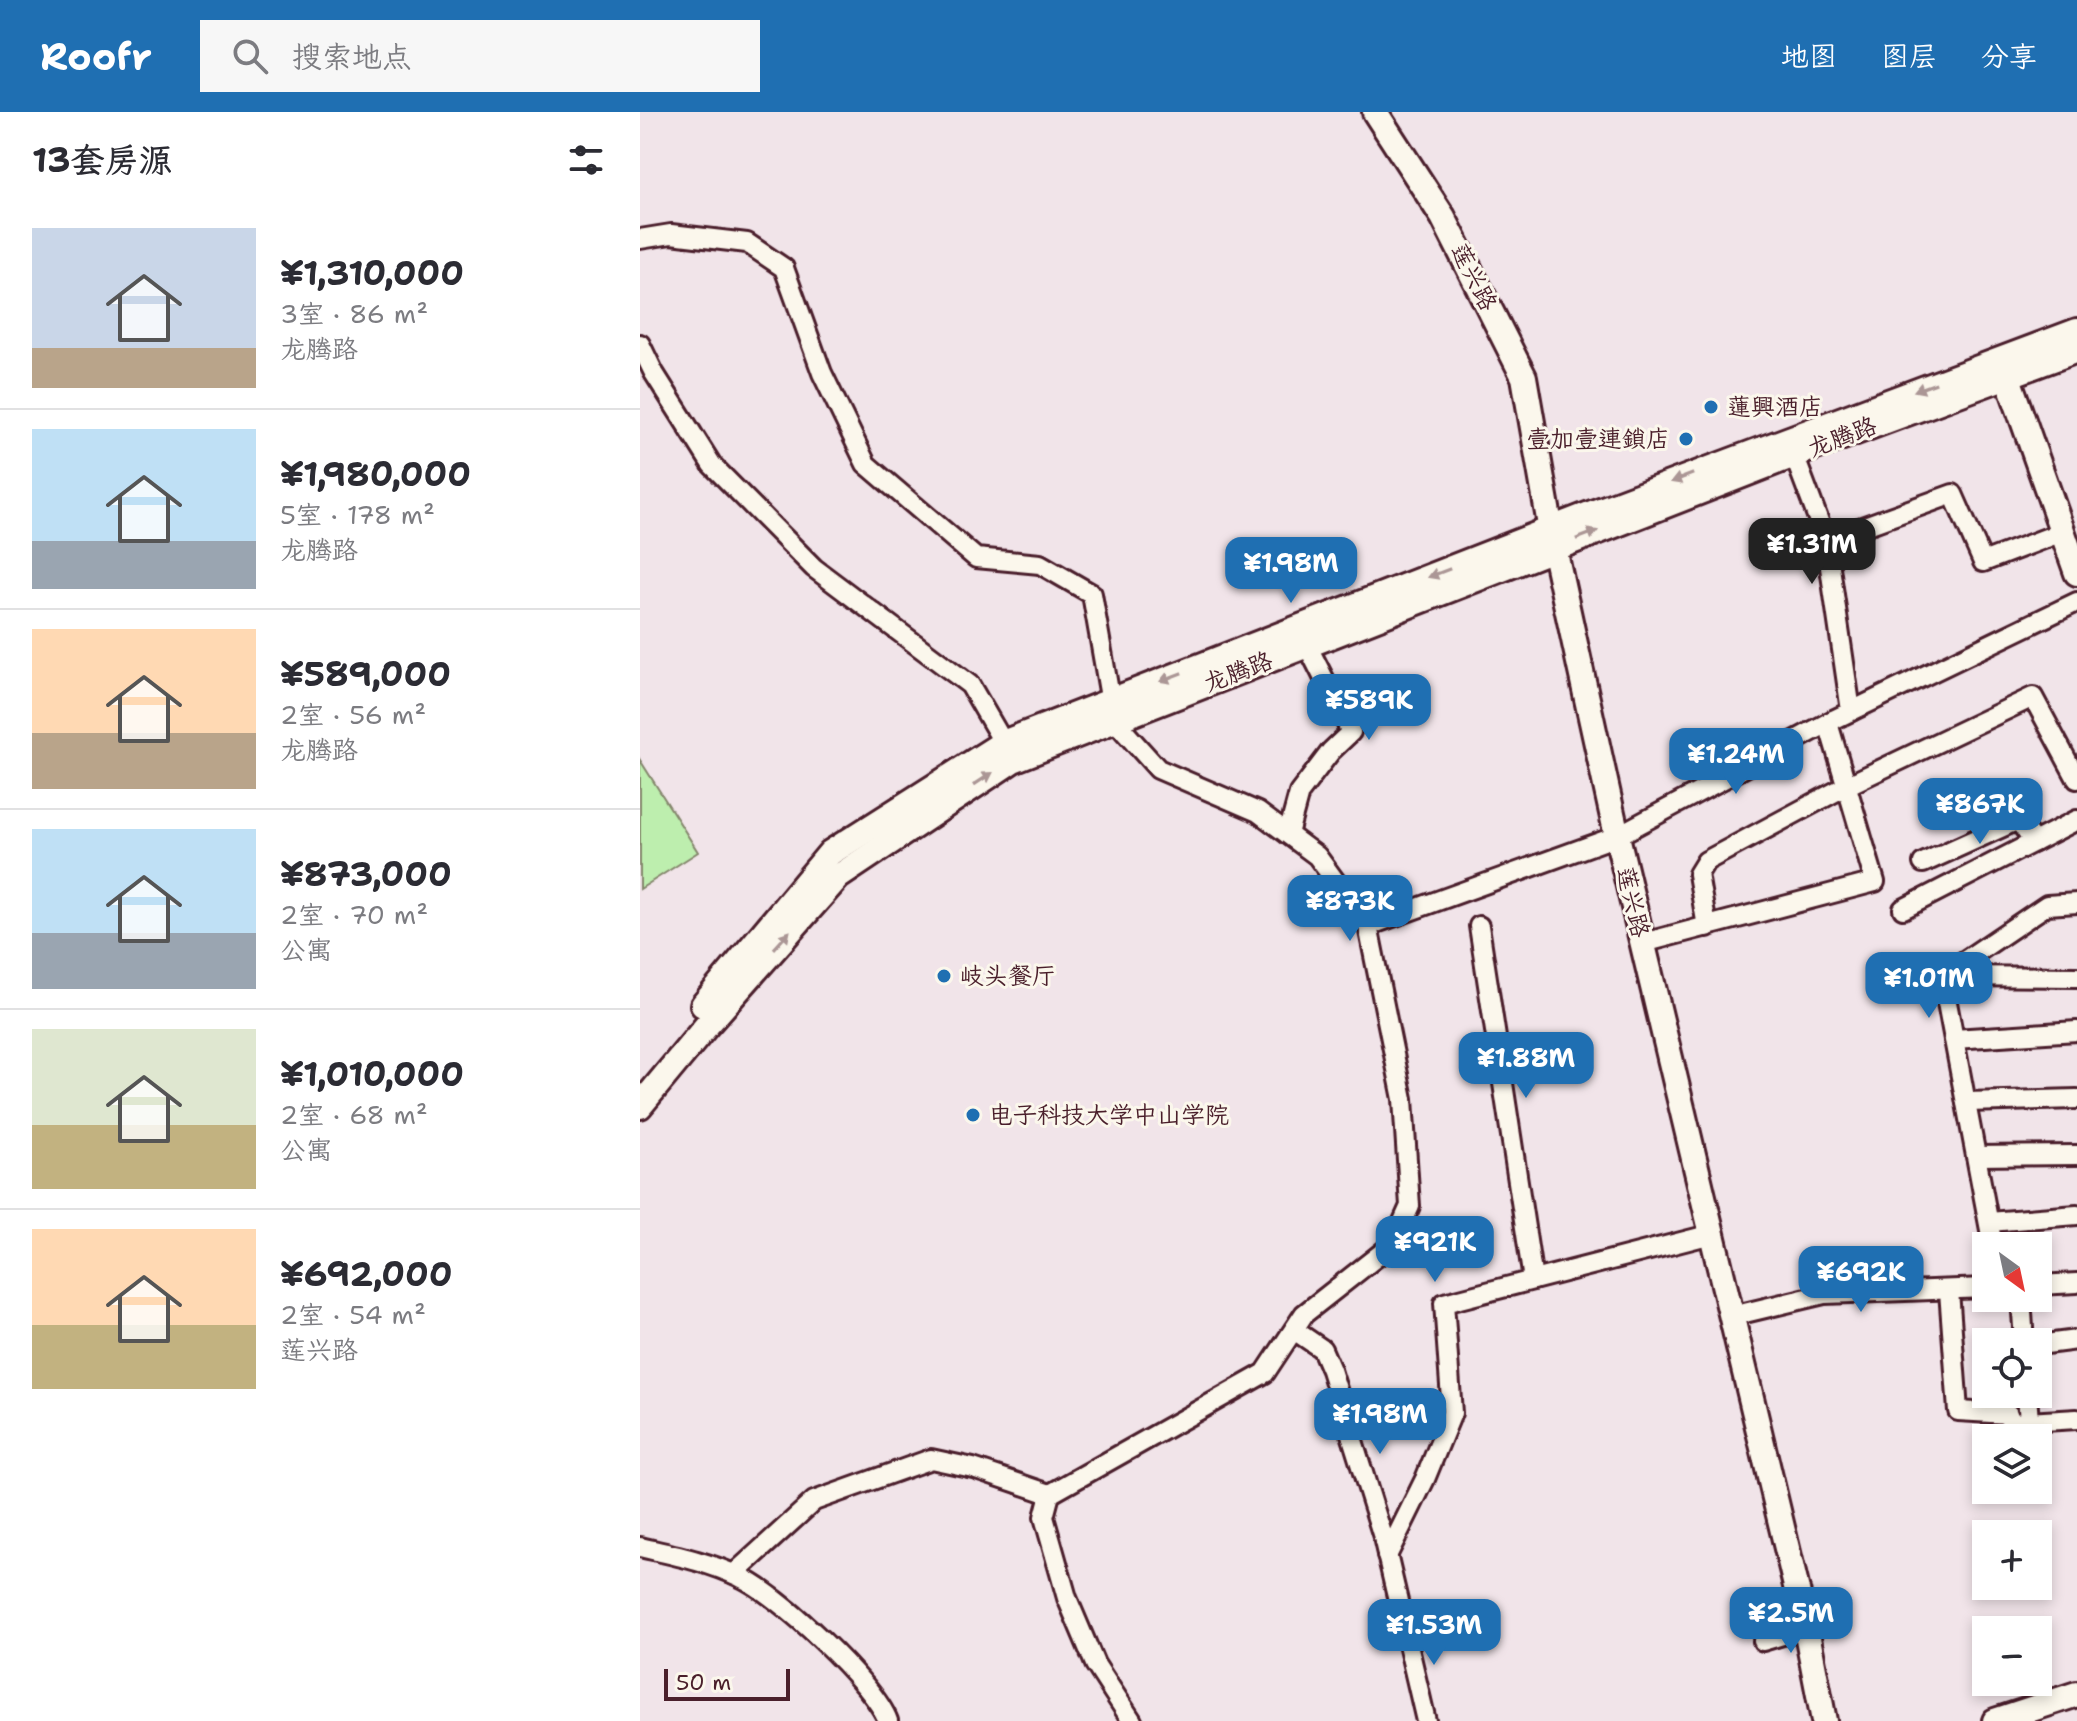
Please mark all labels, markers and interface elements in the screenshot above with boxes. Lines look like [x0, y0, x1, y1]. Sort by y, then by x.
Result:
search box [200, 20, 760, 92]
text: Roofr [40, 31, 152, 82]
icon: search [228, 34, 272, 78]
text: 搜索地点 [292, 36, 412, 77]
text: 地图 [1781, 37, 1837, 75]
text: 图层 [1881, 37, 1937, 75]
text: 分享 [1981, 37, 2037, 75]
text: 13套房源 [32, 137, 173, 183]
icon: filters [564, 138, 608, 182]
street label: 莲兴路 [1443, 238, 1505, 316]
text: ¥1,310,000 [280, 250, 464, 296]
icon: home [96, 260, 192, 356]
text: 3室 · 86 m² [280, 296, 428, 331]
text: 龙腾路 [280, 331, 358, 366]
one-way arrow [1913, 381, 1937, 394]
place label: 蓮興酒店 [1727, 391, 1823, 423]
marker: 蓮興酒店 [1702, 398, 1720, 416]
street label: 龙腾路 [1803, 409, 1881, 465]
place label: 壹加壹連鎖店 [1526, 423, 1670, 455]
marker: 壹加壹連鎖店 [1677, 430, 1695, 448]
text: ¥1,980,000 [280, 451, 471, 497]
icon: home [96, 461, 192, 557]
one-way arrow [1670, 472, 1694, 485]
text: 5室 · 178 m² [280, 497, 435, 532]
pin: ¥1.31M [1747, 518, 1877, 586]
text: ¥1.31M [1767, 526, 1857, 561]
one-way arrow [1575, 528, 1599, 541]
text: 龙腾路 [280, 532, 358, 567]
pin: ¥1.98M [1226, 537, 1356, 605]
text: ¥1.98M [1243, 545, 1339, 580]
one-way arrow [1427, 566, 1451, 579]
street label: 龙腾路 [1199, 644, 1277, 700]
text: ¥589,000 [280, 651, 451, 697]
icon: home [96, 661, 192, 757]
one-way arrow [1159, 671, 1183, 684]
pin: ¥589K [1313, 674, 1425, 742]
text: ¥589K [1325, 682, 1413, 717]
text: 2室 · 56 m² [280, 697, 426, 732]
pin: ¥1.24M [1671, 728, 1801, 796]
text: 龙腾路 [280, 732, 358, 767]
text: ¥1.24M [1687, 736, 1785, 771]
one-way arrow [972, 772, 994, 786]
pin: ¥867K [1924, 778, 2036, 846]
text: ¥867K [1936, 786, 2024, 821]
text: ¥873,000 [280, 851, 452, 897]
icon: home [96, 861, 192, 957]
street label: 莲兴路 [1609, 863, 1657, 941]
pin: ¥873K [1294, 875, 1406, 943]
text: ¥873K [1305, 883, 1395, 918]
text: 2室 · 70 m² [280, 897, 428, 932]
one-way arrow [772, 931, 790, 950]
text: 公寓 [280, 932, 332, 967]
pin: ¥1.01M [1864, 952, 1994, 1020]
place label: 岐头餐厅 [960, 960, 1056, 992]
text: ¥1.01M [1883, 960, 1975, 995]
marker: 岐头餐厅 [935, 967, 953, 985]
pin: ¥1.88M [1461, 1032, 1591, 1100]
text: ¥1.88M [1477, 1040, 1575, 1075]
text: ¥1,010,000 [280, 1051, 464, 1097]
icon: home [96, 1061, 192, 1157]
text: 2室 · 68 m² [280, 1097, 428, 1132]
place label: 电子科技大学中山学院 [989, 1099, 1229, 1131]
marker: 电子科技大学中山学院 [964, 1106, 982, 1124]
text: 公寓 [280, 1132, 332, 1167]
pin: ¥921K [1379, 1216, 1491, 1284]
text: ¥921K [1394, 1224, 1476, 1259]
north arrow [1972, 1232, 2052, 1312]
map controls [1972, 1232, 2052, 1696]
pin: ¥692K [1805, 1246, 1917, 1314]
text: ¥692,000 [280, 1251, 453, 1297]
text: ¥692K [1817, 1254, 1906, 1289]
icon: home [96, 1261, 192, 1357]
text: 2室 · 54 m² [280, 1297, 426, 1332]
button: locate [1972, 1328, 2052, 1408]
text: 莲兴路 [280, 1332, 358, 1367]
pin: ¥1.98M [1315, 1388, 1445, 1456]
text: ¥1.98M [1332, 1396, 1428, 1431]
button: layers [1972, 1424, 2052, 1504]
button: + [1972, 1520, 2052, 1600]
pin: ¥2.5M [1735, 1587, 1847, 1655]
text: ¥2.5M [1748, 1595, 1834, 1630]
pin: ¥1.53M [1369, 1599, 1499, 1667]
text: ¥1.53M [1386, 1607, 1482, 1642]
button: − [1972, 1616, 2052, 1696]
scale bar [664, 1665, 790, 1701]
text: 50 m [676, 1668, 731, 1697]

